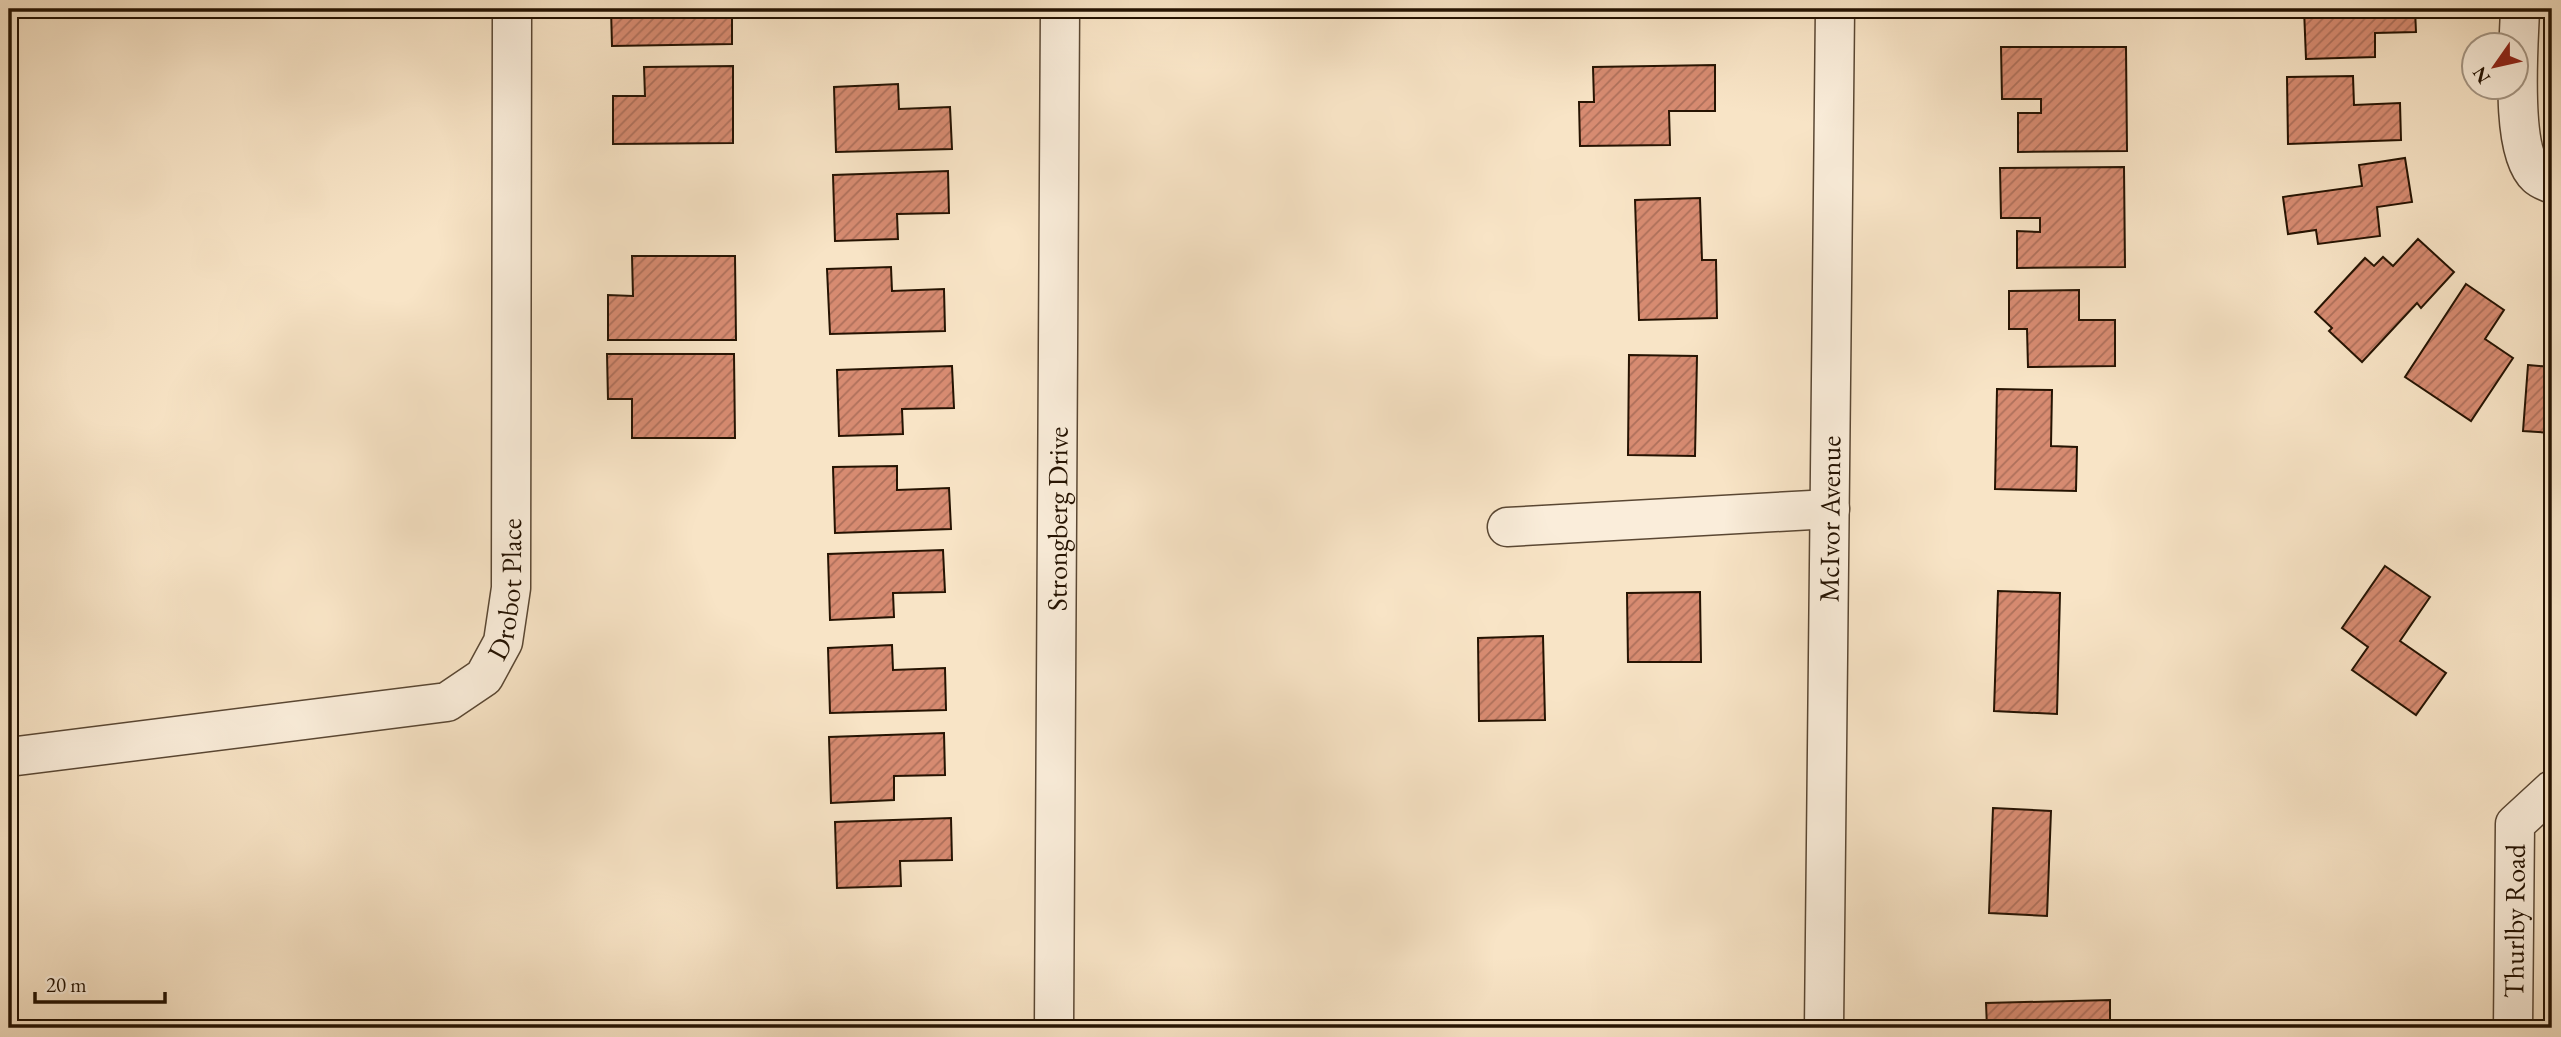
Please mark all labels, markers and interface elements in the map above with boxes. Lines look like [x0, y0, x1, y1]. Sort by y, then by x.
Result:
north arrow [2460, 32, 2530, 102]
text: N [2466, 61, 2496, 89]
street label: Strongberg Drive [1038, 427, 1076, 611]
street label: McIvor Avenue [1811, 436, 1848, 602]
street label: Drobot Place [479, 518, 529, 666]
street label: Thurlby Road [2495, 843, 2533, 998]
scale bar [35, 960, 164, 1004]
text: 20 m [46, 971, 87, 998]

